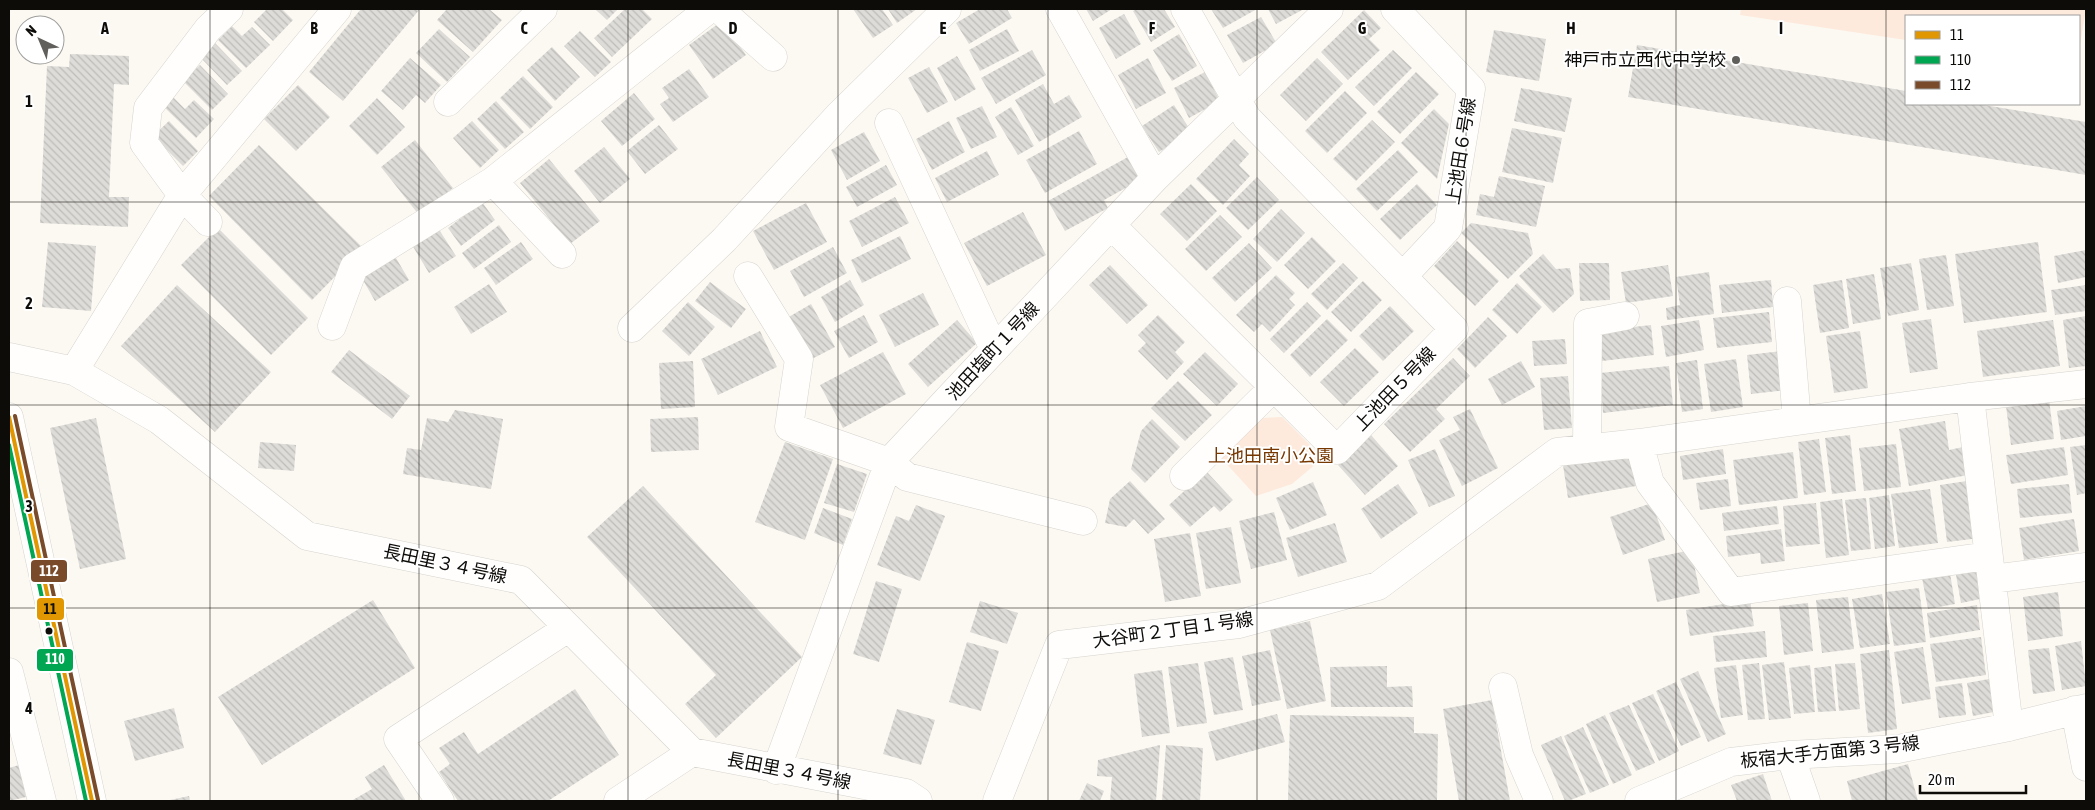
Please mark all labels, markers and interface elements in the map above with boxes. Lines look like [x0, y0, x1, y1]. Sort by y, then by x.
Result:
north arrow [15, 15, 65, 65]
legend [1905, 15, 2080, 105]
text: A [100, 19, 109, 37]
text: B [310, 19, 318, 37]
text: C [520, 19, 528, 37]
text: D [729, 19, 738, 37]
text: E [940, 19, 947, 37]
text: F [1149, 19, 1156, 37]
text: G [1358, 19, 1367, 37]
text: H [1566, 19, 1576, 37]
text: I [1779, 19, 1783, 37]
text: N [22, 22, 39, 39]
text: 11 [1950, 26, 1964, 43]
place label: 神戸市立西代中学校 [1564, 49, 1726, 70]
text: 110 [1950, 51, 1971, 68]
marker: 神戸市立西代中学校 [1730, 54, 1742, 66]
text: 112 [1950, 76, 1971, 93]
text: 1 [25, 92, 33, 110]
street label: 上池田６号線 [1442, 96, 1479, 206]
text: 2 [25, 294, 33, 312]
street label: 池田塩町１号線 [942, 297, 1043, 404]
street label: 上池田５号線 [1350, 343, 1440, 435]
park label: 上池田南小公園 [1208, 445, 1334, 466]
text: 3 [25, 497, 33, 515]
street label: 長田里３４号線 [381, 540, 509, 587]
line badge: 112 [30, 559, 68, 583]
text: 112 [39, 563, 59, 579]
line badge: 11 [36, 597, 65, 621]
text: 11 [43, 601, 57, 617]
street label: 大谷町２丁目１号線 [1091, 608, 1255, 651]
unlabelled marker [44, 626, 54, 636]
line badge: 110 [36, 648, 74, 672]
text: 110 [45, 651, 65, 667]
text: 4 [24, 699, 33, 717]
street label: 板宿大手方面第３号線 [1739, 732, 1921, 771]
street label: 長田里３４号線 [725, 748, 853, 793]
scale bar [1920, 762, 2026, 794]
text: 20 m [1928, 771, 1955, 788]

